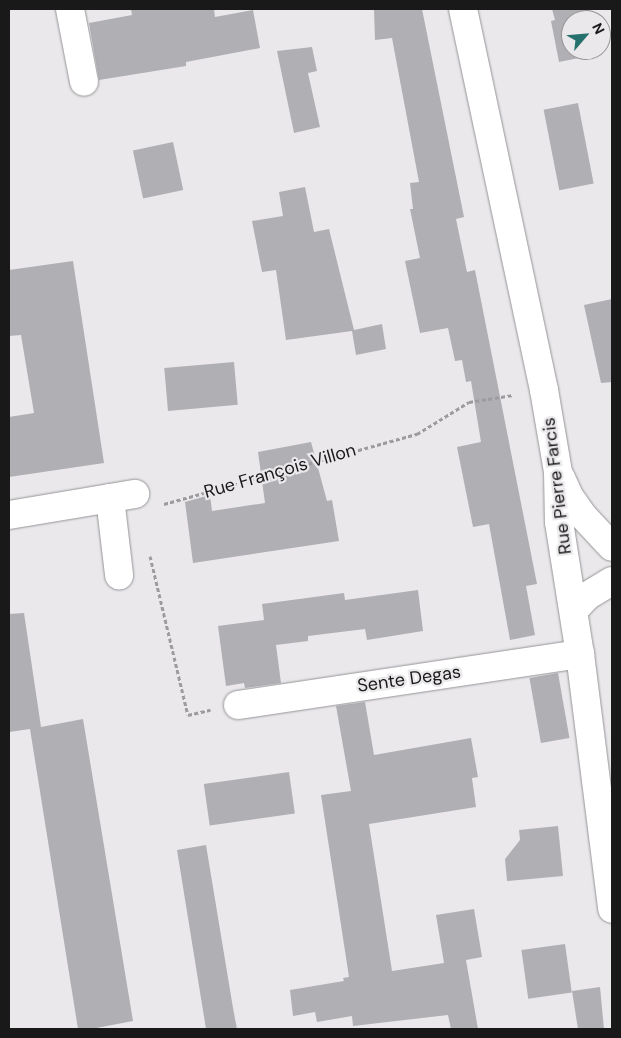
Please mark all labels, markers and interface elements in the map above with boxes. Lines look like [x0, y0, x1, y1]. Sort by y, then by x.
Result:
north arrow [561, 10, 611, 60]
text: N [588, 20, 609, 37]
street label: Rue Pierre Farcis [538, 416, 576, 556]
street label: Rue François Villon [202, 439, 358, 503]
street label: Sente Degas [356, 661, 462, 697]

